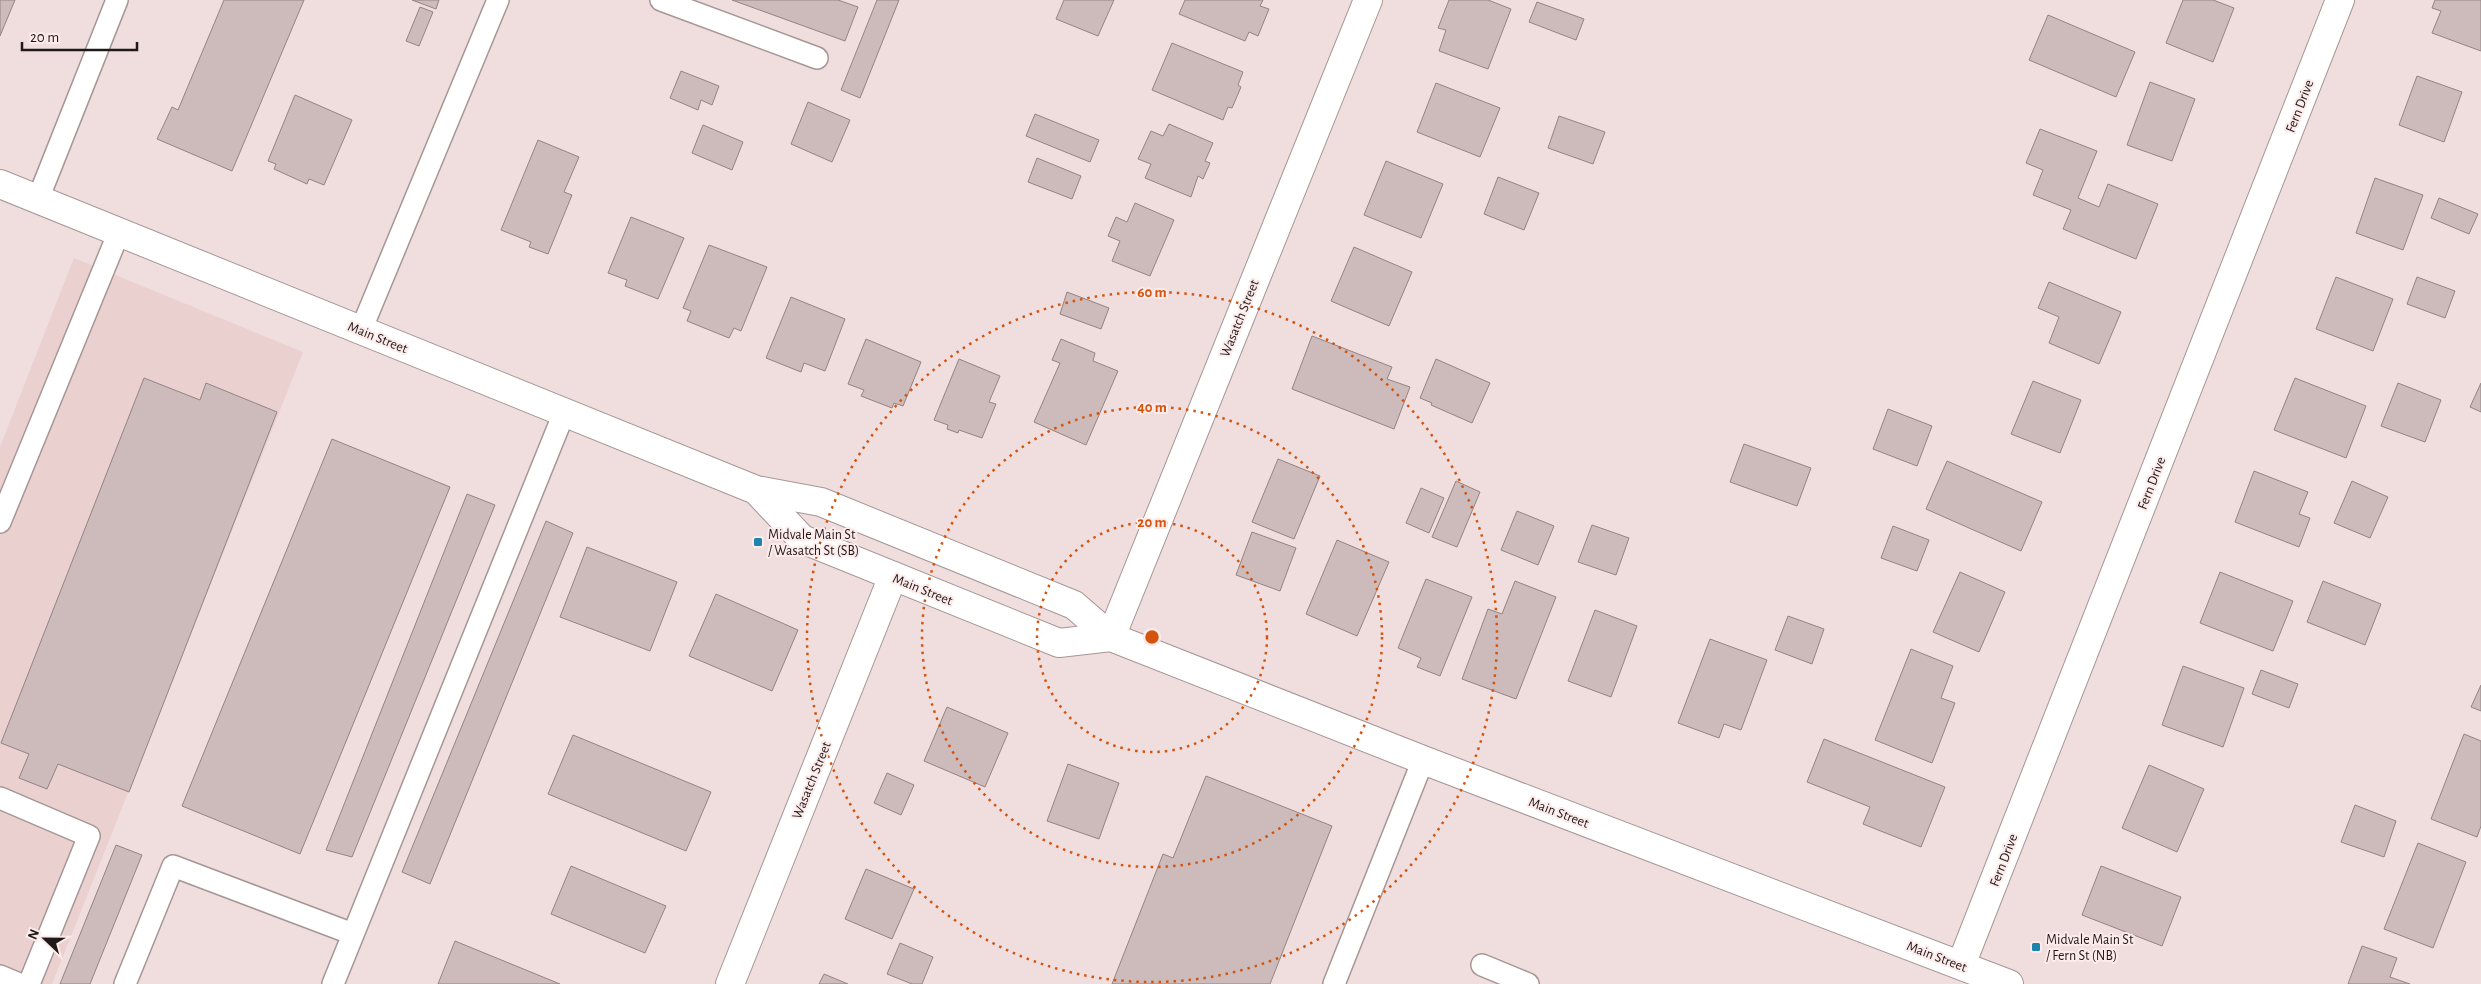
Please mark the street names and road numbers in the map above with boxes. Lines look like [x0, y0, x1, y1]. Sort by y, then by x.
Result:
street label: Fern Drive [2284, 78, 2316, 135]
street label: Wasatch Street [1218, 277, 1262, 359]
street label: Main Street [346, 320, 410, 356]
street label: Fern Drive [2136, 455, 2168, 512]
street label: Main Street [891, 572, 955, 608]
street label: Wasatch Street [790, 739, 834, 821]
street label: Main Street [1527, 795, 1591, 831]
street label: Fern Drive [1988, 832, 2020, 889]
street label: Main Street [1905, 939, 1969, 975]

